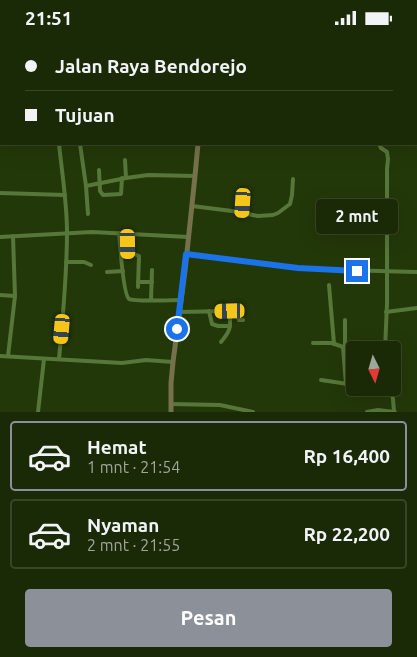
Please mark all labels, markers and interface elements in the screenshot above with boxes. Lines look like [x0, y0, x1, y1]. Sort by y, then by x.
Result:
text: 21:51 [25, 7, 73, 29]
text: Jalan Raya Bendorejo [55, 55, 247, 77]
text: Tujuan [55, 104, 115, 126]
car [234, 188, 251, 218]
callout: 2 mnt [316, 199, 398, 233]
text: 2 mnt [336, 207, 378, 225]
car [120, 229, 135, 259]
route end [346, 260, 368, 282]
car [214, 303, 245, 319]
car [53, 313, 70, 345]
route start [166, 318, 188, 340]
north arrow [346, 341, 401, 396]
map controls [346, 341, 401, 396]
icon: car [27, 434, 72, 479]
text: Hemat [87, 436, 147, 458]
text: Rp 16,400 [303, 445, 390, 467]
text: 1 mnt · 21:54 [87, 458, 180, 476]
icon: car [27, 512, 72, 557]
text: Nyaman [87, 514, 159, 536]
text: Rp 22,200 [303, 523, 390, 545]
text: 2 mnt · 21:55 [87, 536, 180, 554]
button: Pesan [25, 589, 392, 647]

